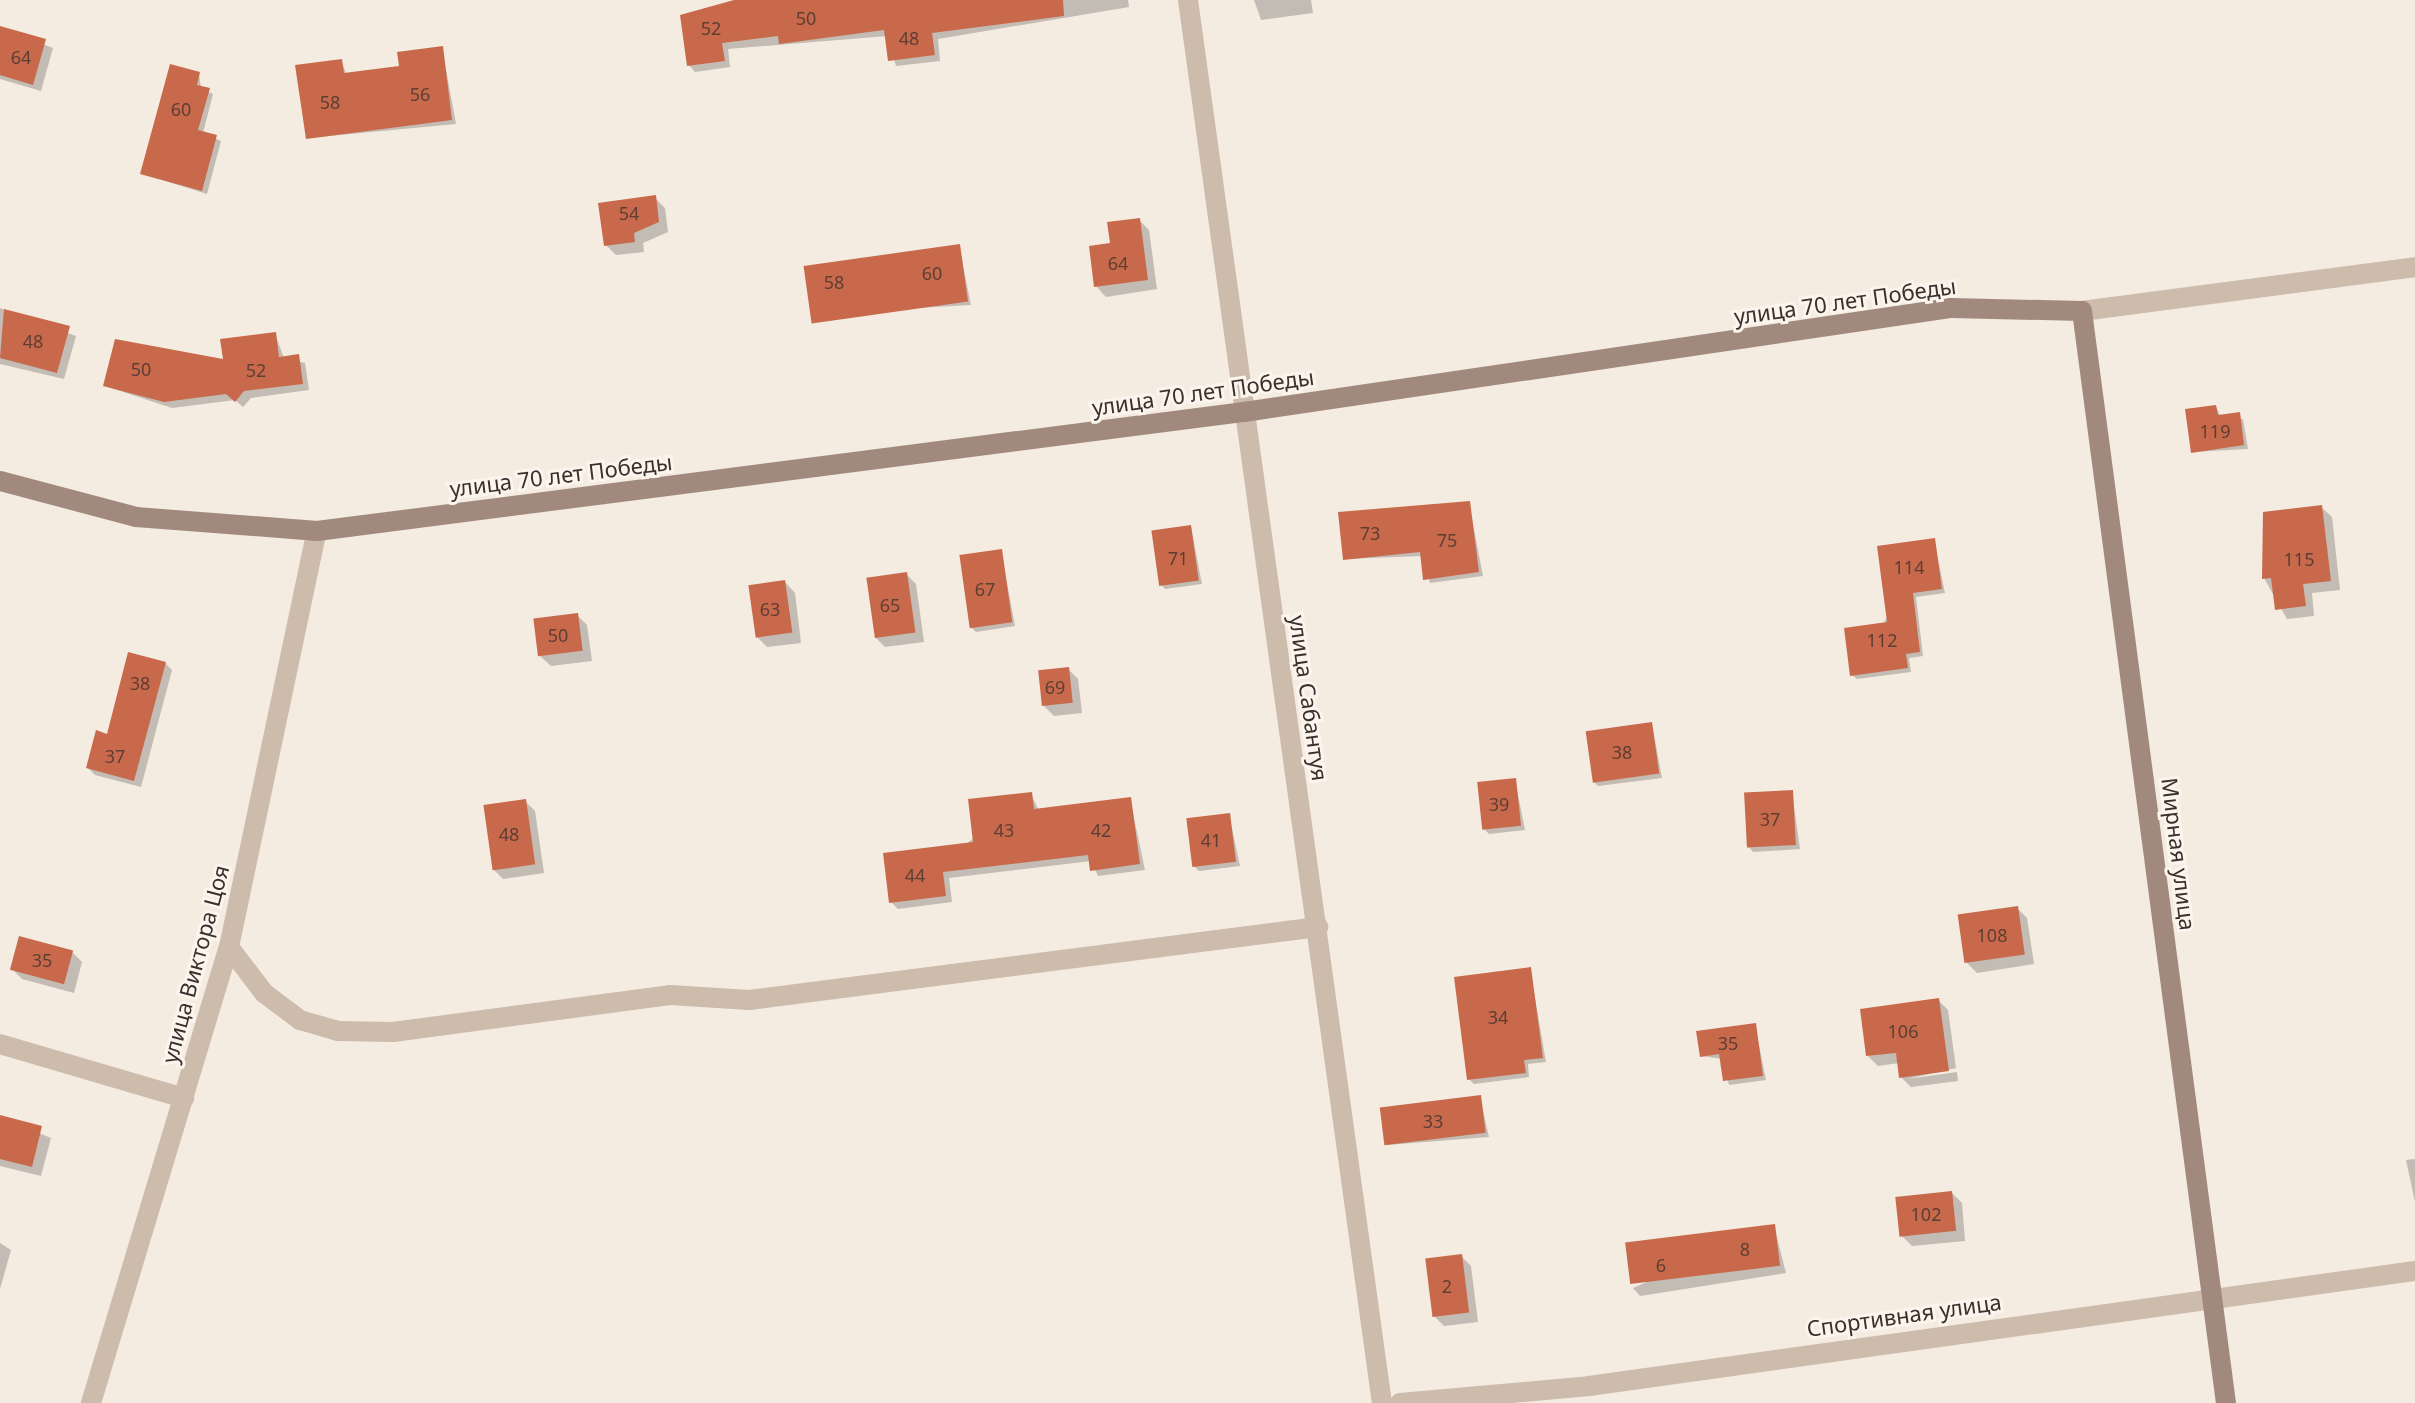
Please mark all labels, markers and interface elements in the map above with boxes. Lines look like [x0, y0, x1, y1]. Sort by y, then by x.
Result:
house number: 50 [796, 7, 816, 29]
house number: 52 [701, 17, 721, 39]
house number: 48 [899, 27, 919, 49]
house number: 64 [11, 46, 31, 68]
house number: 56 [410, 83, 430, 105]
house number: 58 [320, 91, 340, 113]
house number: 60 [171, 98, 191, 120]
house number: 54 [619, 202, 639, 224]
house number: 64 [1108, 252, 1128, 274]
house number: 60 [922, 262, 942, 284]
house number: 58 [824, 271, 844, 293]
street label: улица 70 лет Победы [1732, 272, 1958, 330]
house number: 48 [23, 330, 43, 352]
house number: 50 [131, 358, 151, 380]
house number: 52 [246, 359, 266, 381]
street label: улица 70 лет Победы [1090, 363, 1316, 421]
house number: 119 [2200, 420, 2230, 442]
street label: улица 70 лет Победы [448, 448, 674, 502]
house number: 73 [1360, 522, 1380, 544]
house number: 75 [1437, 529, 1457, 551]
house number: 71 [1168, 547, 1188, 569]
house number: 115 [2284, 548, 2314, 570]
house number: 114 [1894, 556, 1924, 578]
house number: 67 [975, 578, 995, 600]
house number: 65 [880, 594, 900, 616]
house number: 63 [760, 598, 780, 620]
street label: улица Сабантуя [1284, 614, 1334, 782]
house number: 50 [548, 624, 568, 646]
house number: 112 [1867, 629, 1897, 651]
house number: 38 [130, 672, 150, 694]
house number: 69 [1045, 676, 1065, 698]
house number: 38 [1612, 741, 1632, 763]
house number: 37 [105, 745, 125, 767]
street label: Мирная улица [2157, 776, 2201, 932]
house number: 39 [1489, 793, 1509, 815]
house number: 37 [1760, 808, 1780, 830]
house number: 43 [994, 819, 1014, 841]
house number: 42 [1091, 819, 1111, 841]
house number: 48 [499, 823, 519, 845]
house number: 41 [1201, 829, 1221, 851]
street label: улица Виктора Цоя [156, 862, 234, 1066]
house number: 44 [905, 864, 925, 886]
house number: 108 [1977, 924, 2007, 946]
house number: 35 [32, 949, 52, 971]
house number: 34 [1488, 1006, 1508, 1028]
house number: 106 [1888, 1020, 1918, 1042]
house number: 35 [1718, 1032, 1738, 1054]
house number: 33 [1423, 1110, 1443, 1132]
house number: 102 [1911, 1203, 1941, 1225]
house number: 8 [1740, 1238, 1750, 1260]
house number: 6 [1656, 1254, 1666, 1276]
house number: 2 [1442, 1275, 1452, 1297]
street label: Спортивная улица [1805, 1288, 2003, 1342]

